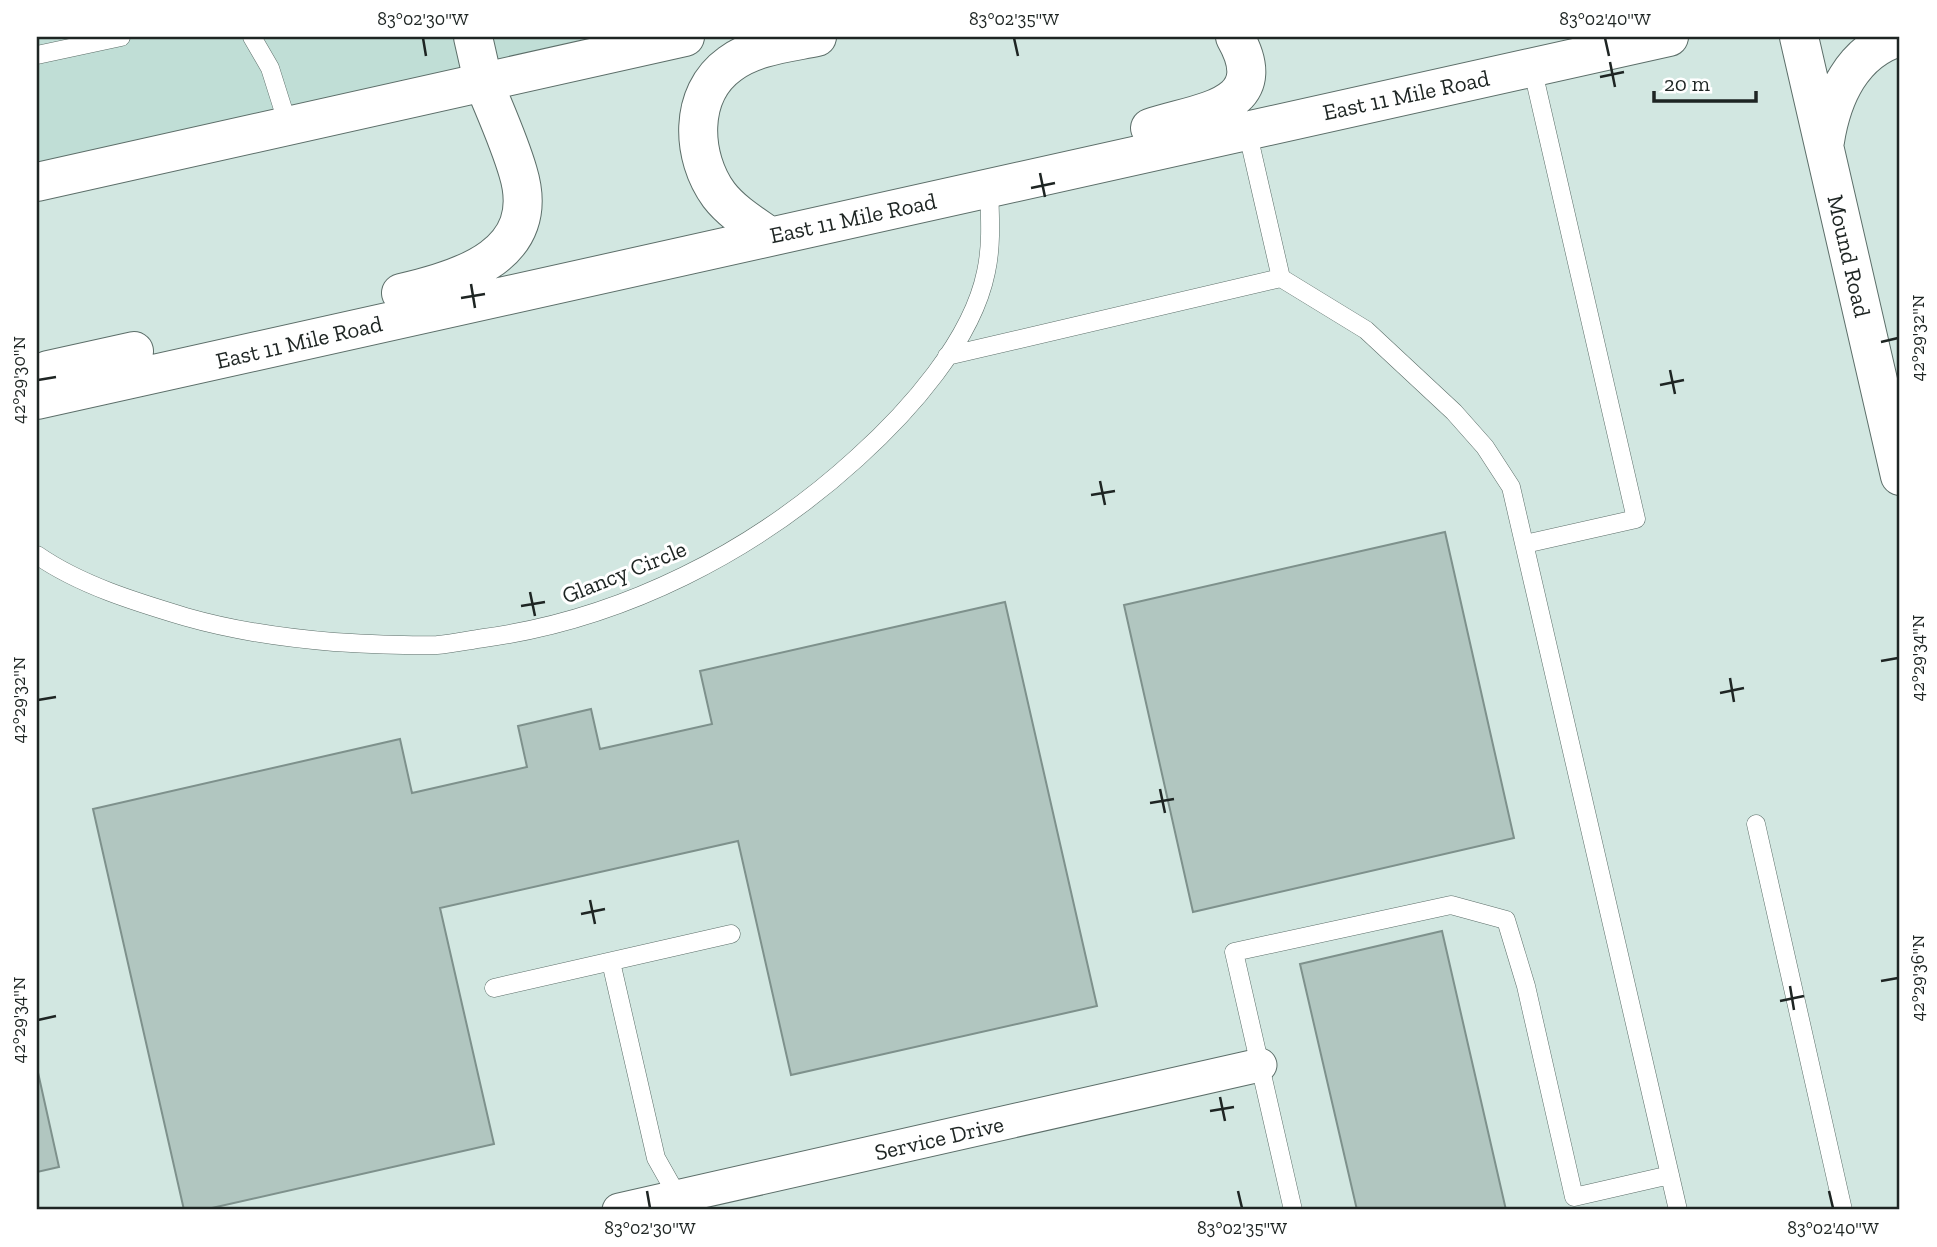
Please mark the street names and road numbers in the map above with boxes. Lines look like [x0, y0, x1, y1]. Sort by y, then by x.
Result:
street label: East 11 Mile Road [1320, 64, 1492, 126]
street label: East 11 Mile Road [767, 187, 939, 249]
street label: Mound Road [1821, 192, 1877, 320]
street label: East 11 Mile Road [213, 309, 385, 375]
street label: Glancy Circle [558, 534, 690, 610]
street label: Service Drive [872, 1110, 1006, 1166]

